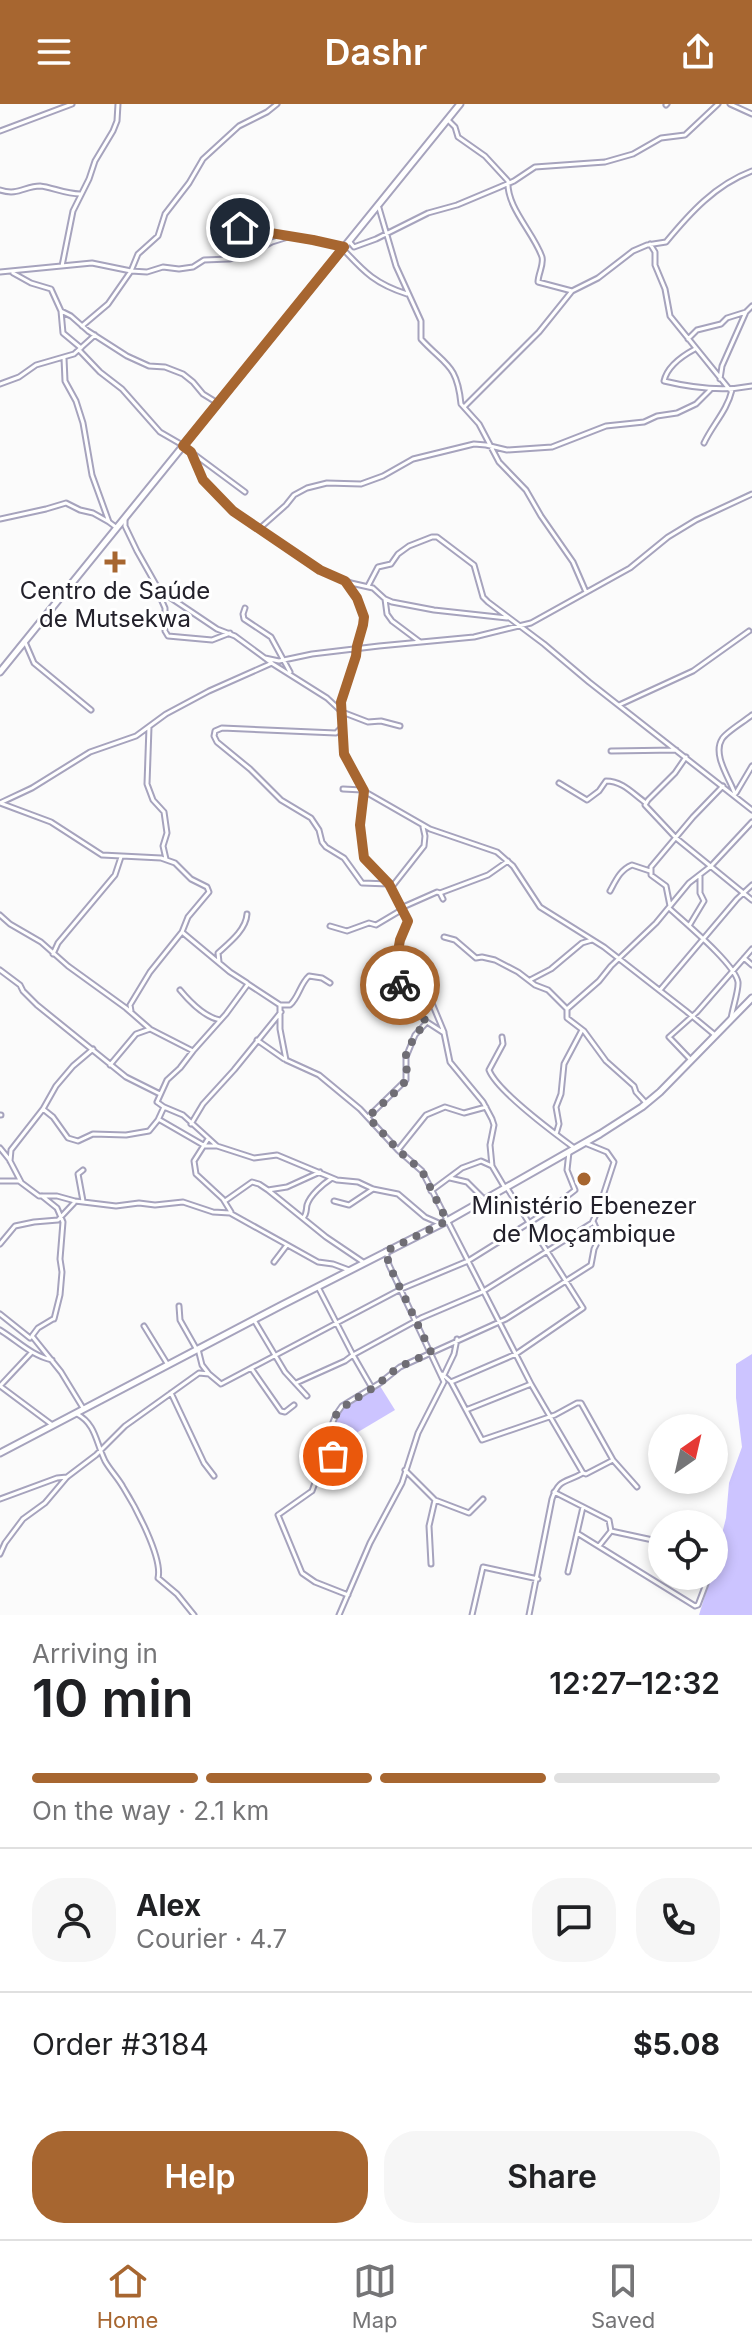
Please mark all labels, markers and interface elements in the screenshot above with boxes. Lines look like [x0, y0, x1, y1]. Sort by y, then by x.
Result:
icon: menu [32, 30, 76, 74]
text: Dashr [325, 30, 427, 74]
icon: share [676, 30, 720, 74]
pin [206, 194, 274, 262]
icon: home [218, 206, 262, 250]
marker: Centro de Saúde de Mutsekwa [104, 551, 126, 573]
place label: Centro de Saúde de Mutsekwa [20, 576, 210, 633]
courier [360, 945, 440, 1025]
icon: bike [378, 963, 422, 1007]
marker: Ministério Ebenezer de Moçambique [575, 1170, 593, 1188]
place label: Ministério Ebenezer de Moçambique [472, 1191, 697, 1248]
north arrow [648, 1414, 728, 1494]
map controls [648, 1414, 728, 1590]
pin [299, 1422, 367, 1490]
icon: bag [311, 1434, 355, 1478]
button: locate [648, 1510, 728, 1590]
text: Arriving in [32, 1638, 158, 1669]
text: 12:27–12:32 [549, 1665, 720, 1701]
text: 10 min [32, 1667, 194, 1730]
text: On the way · 2.1 km [32, 1795, 269, 1826]
button: person [32, 1878, 116, 1962]
button: chat [532, 1878, 616, 1962]
button: phone [636, 1878, 720, 1962]
text: Alex [136, 1887, 201, 1923]
text: Courier · 4.7 [136, 1923, 287, 1954]
text: Order #3184 [32, 2026, 209, 2062]
text: $5.08 [633, 2026, 720, 2062]
button: Help [32, 2131, 368, 2223]
button: Share [384, 2131, 720, 2223]
tab: Home [97, 2259, 158, 2333]
tab: Map [352, 2259, 397, 2333]
tab: Saved [591, 2259, 655, 2333]

